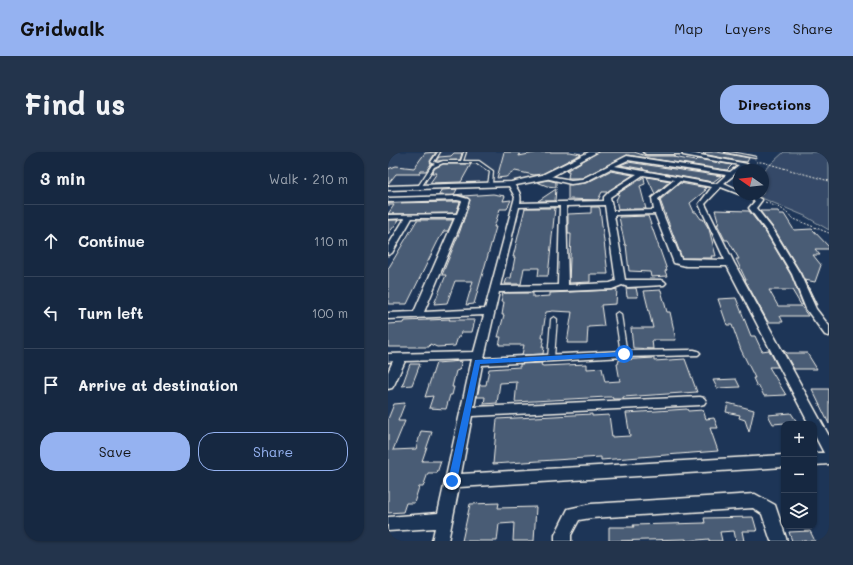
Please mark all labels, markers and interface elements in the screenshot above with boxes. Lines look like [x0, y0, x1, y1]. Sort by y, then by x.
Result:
text: Gridwalk [20, 16, 105, 41]
text: Map [674, 19, 703, 38]
text: Layers [725, 19, 771, 38]
text: Share [793, 19, 833, 38]
button: Directions [720, 85, 829, 124]
text: Find us [24, 86, 125, 122]
north arrow [733, 164, 769, 200]
text: 3 min [40, 167, 85, 189]
text: Walk · 210 m [269, 170, 348, 187]
icon: ahead [40, 230, 62, 252]
text: Continue [78, 231, 145, 251]
text: 110 m [314, 232, 348, 249]
icon: left [40, 302, 62, 324]
text: Turn left [78, 303, 143, 323]
text: 100 m [312, 304, 348, 321]
route start [615, 345, 633, 363]
icon: arrive [40, 374, 62, 396]
text: Arrive at destination [78, 375, 238, 395]
map controls [781, 421, 817, 529]
button: + [781, 421, 817, 457]
button: Save [40, 432, 190, 471]
button: Share [198, 432, 348, 471]
button: − [781, 457, 817, 493]
route end [443, 472, 461, 490]
button: layers [781, 493, 817, 529]

